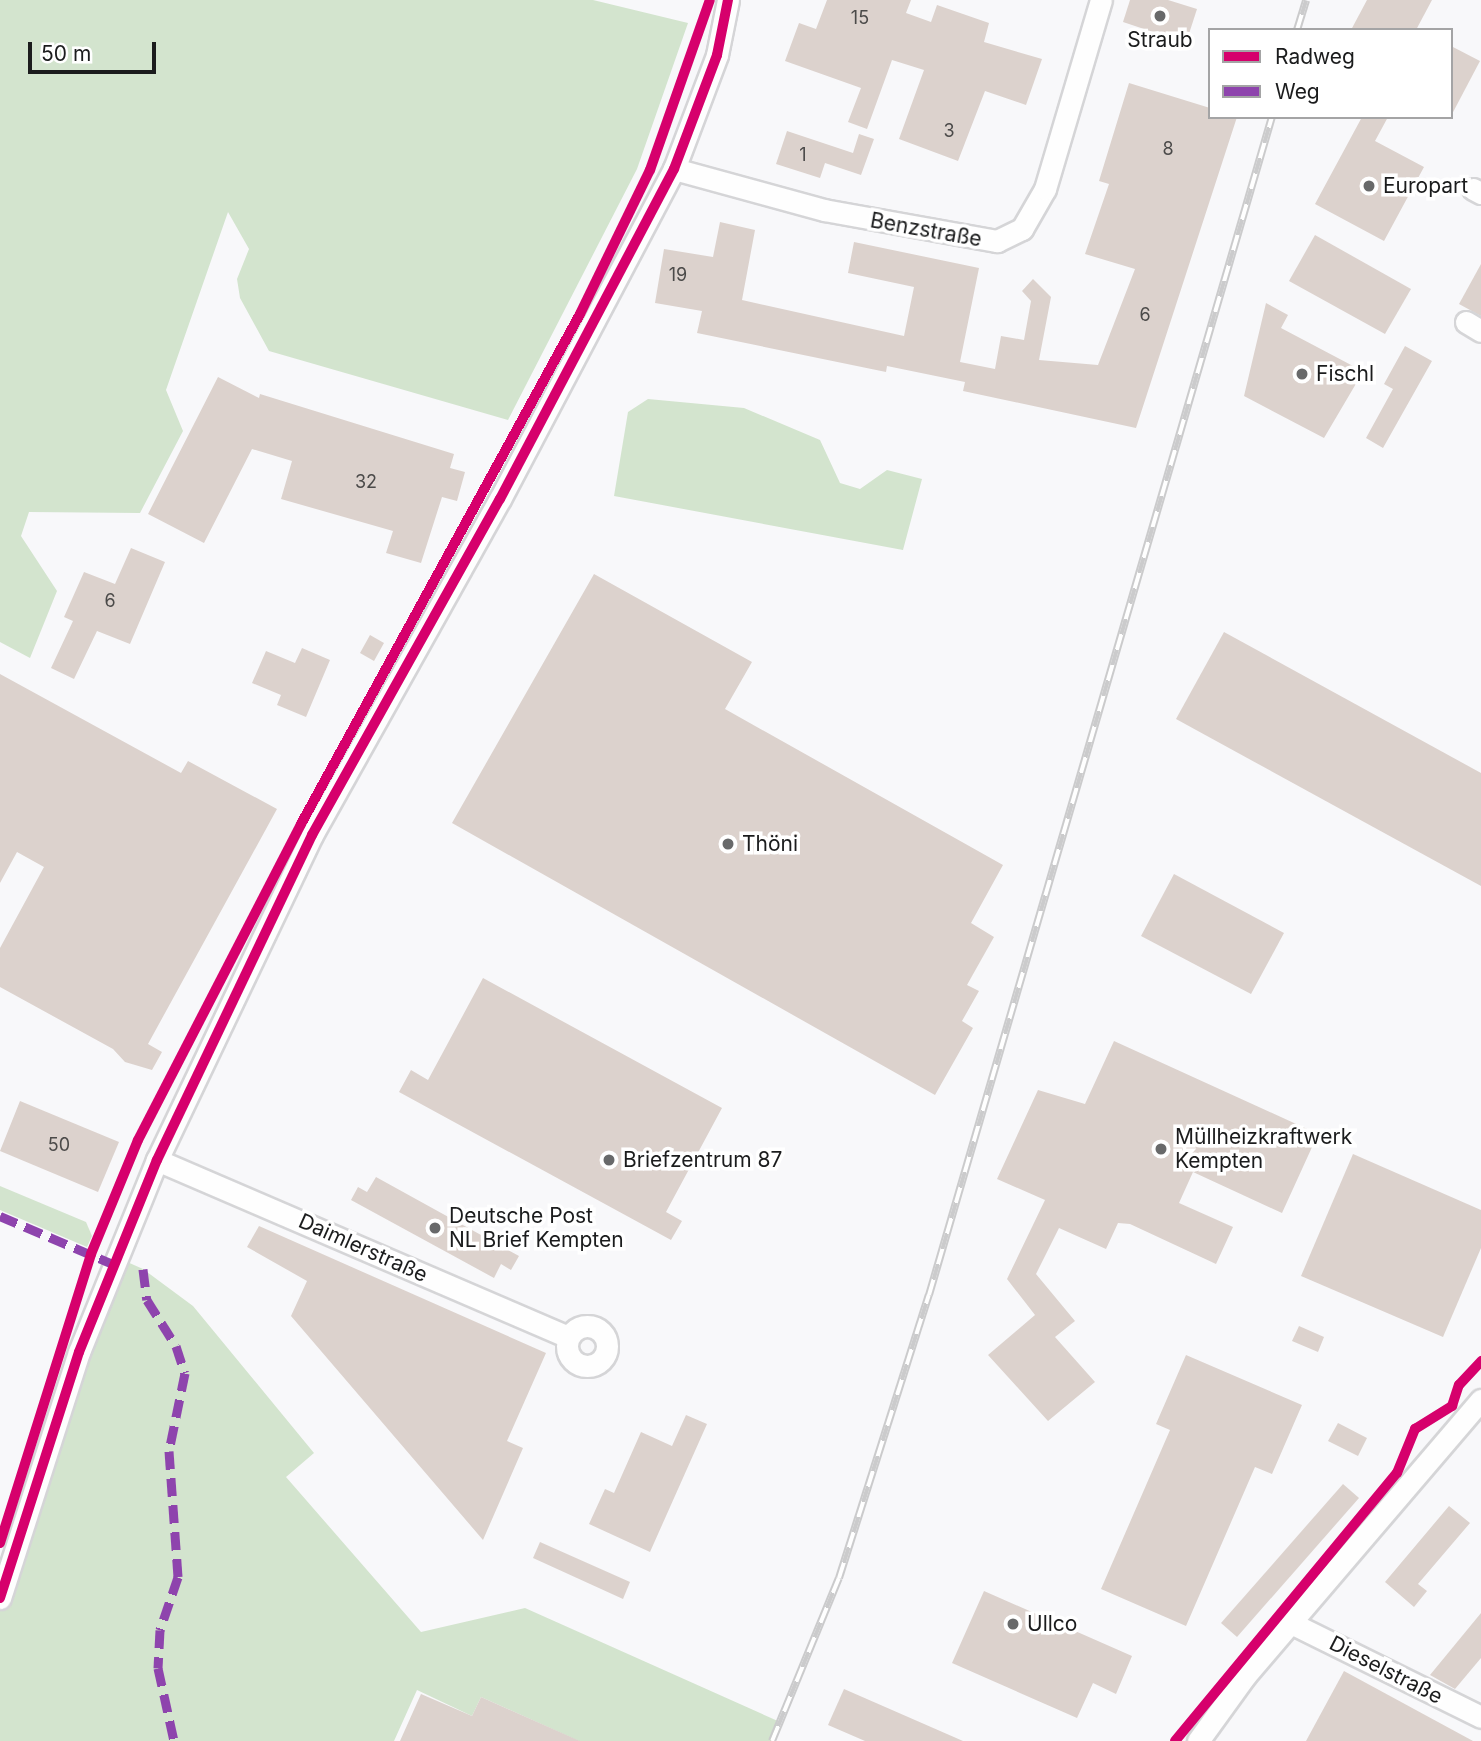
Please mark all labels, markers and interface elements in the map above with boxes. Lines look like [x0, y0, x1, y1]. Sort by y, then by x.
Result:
house number: 15 [851, 7, 869, 29]
marker: Straub [1152, 8, 1168, 24]
place label: Straub [1127, 27, 1193, 53]
scale bar [32, 28, 159, 72]
legend [1208, 28, 1453, 119]
text: 50 m [41, 41, 91, 66]
text: Radweg [1275, 44, 1355, 69]
text: Weg [1275, 79, 1320, 104]
house number: 3 [943, 120, 955, 142]
house number: 8 [1162, 138, 1174, 160]
house number: 1 [799, 144, 807, 166]
place label: Europart [1383, 173, 1468, 199]
marker: Europart [1361, 178, 1377, 194]
street label: Benzstraße [868, 208, 984, 252]
house number: 19 [669, 264, 687, 286]
house number: 6 [1139, 304, 1151, 326]
place label: Fischl [1316, 361, 1374, 387]
marker: Fischl [1294, 366, 1310, 382]
house number: 32 [355, 471, 377, 493]
house number: 6 [104, 590, 116, 612]
place label: Thöni [742, 831, 798, 857]
marker: Thöni [720, 836, 736, 852]
place label: Müllheizkraftwerk Kempten [1175, 1124, 1352, 1174]
house number: 50 [48, 1134, 70, 1156]
marker: Müllheizkraftwerk Kempten [1153, 1141, 1169, 1157]
place label: Briefzentrum 87 [623, 1147, 782, 1173]
marker: Briefzentrum 87 [601, 1152, 617, 1168]
place label: Deutsche Post NL Brief Kempten [449, 1203, 624, 1253]
street label: Daimlerstraße [295, 1208, 431, 1288]
marker: Deutsche Post NL Brief Kempten [427, 1220, 443, 1236]
place label: Ullco [1027, 1611, 1077, 1637]
marker: Ullco [1005, 1616, 1021, 1632]
street label: Dieselstraße [1325, 1631, 1447, 1709]

